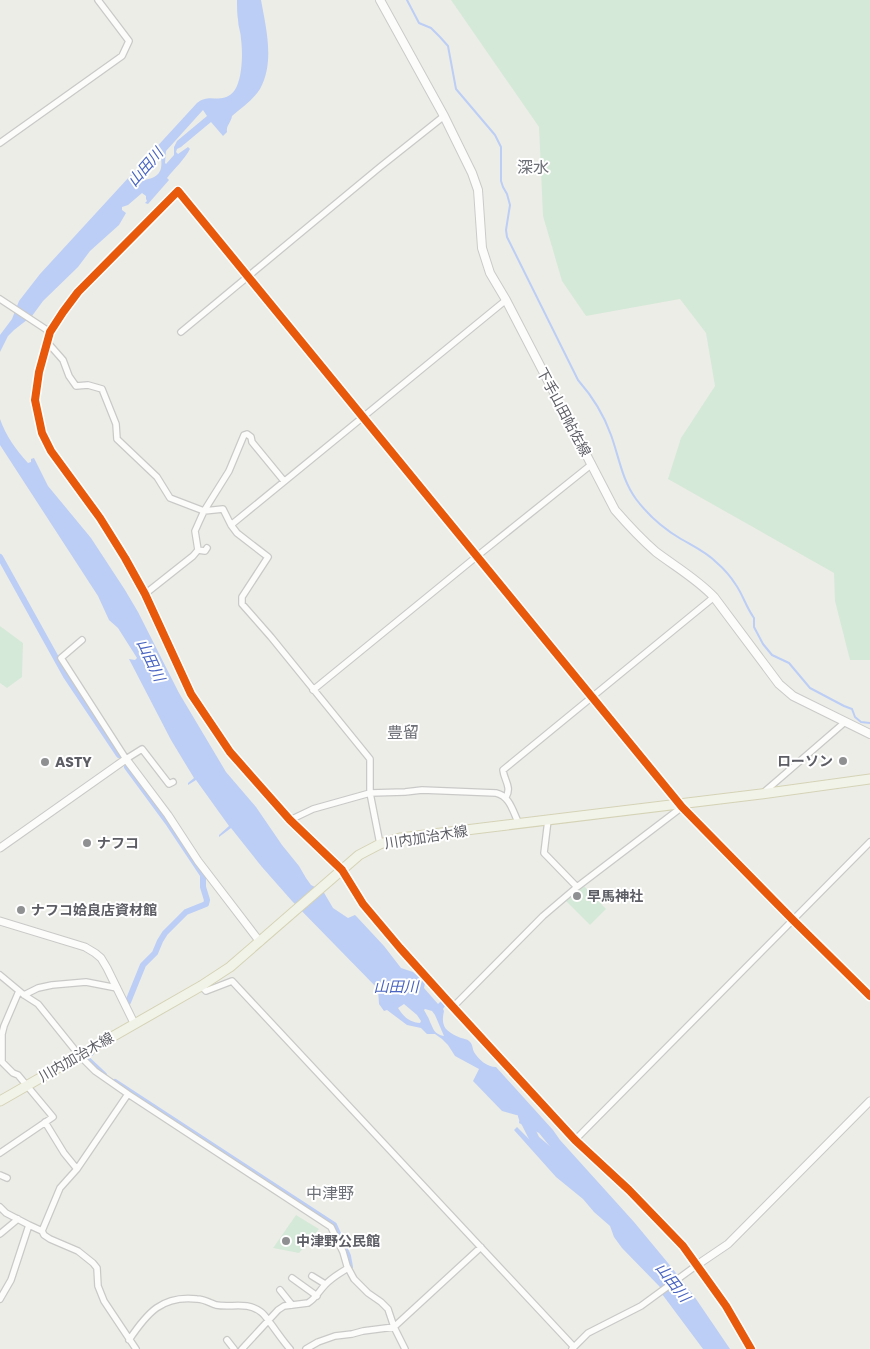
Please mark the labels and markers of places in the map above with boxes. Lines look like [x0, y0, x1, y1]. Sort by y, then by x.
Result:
place label: ローソン [777, 751, 833, 771]
place label: ASTY [55, 752, 92, 772]
marker: ローソン [837, 755, 849, 767]
marker: ASTY [39, 756, 51, 768]
place label: ナフコ [97, 833, 139, 853]
marker: ナフコ [81, 837, 93, 849]
place label: 早馬神社 [587, 886, 643, 906]
marker: 早馬神社 [571, 890, 583, 902]
place label: ナフコ姶良店資材館 [31, 900, 157, 920]
marker: ナフコ姶良店資材館 [15, 904, 27, 916]
place label: 中津野公民館 [296, 1231, 380, 1251]
marker: 中津野公民館 [280, 1235, 292, 1247]

